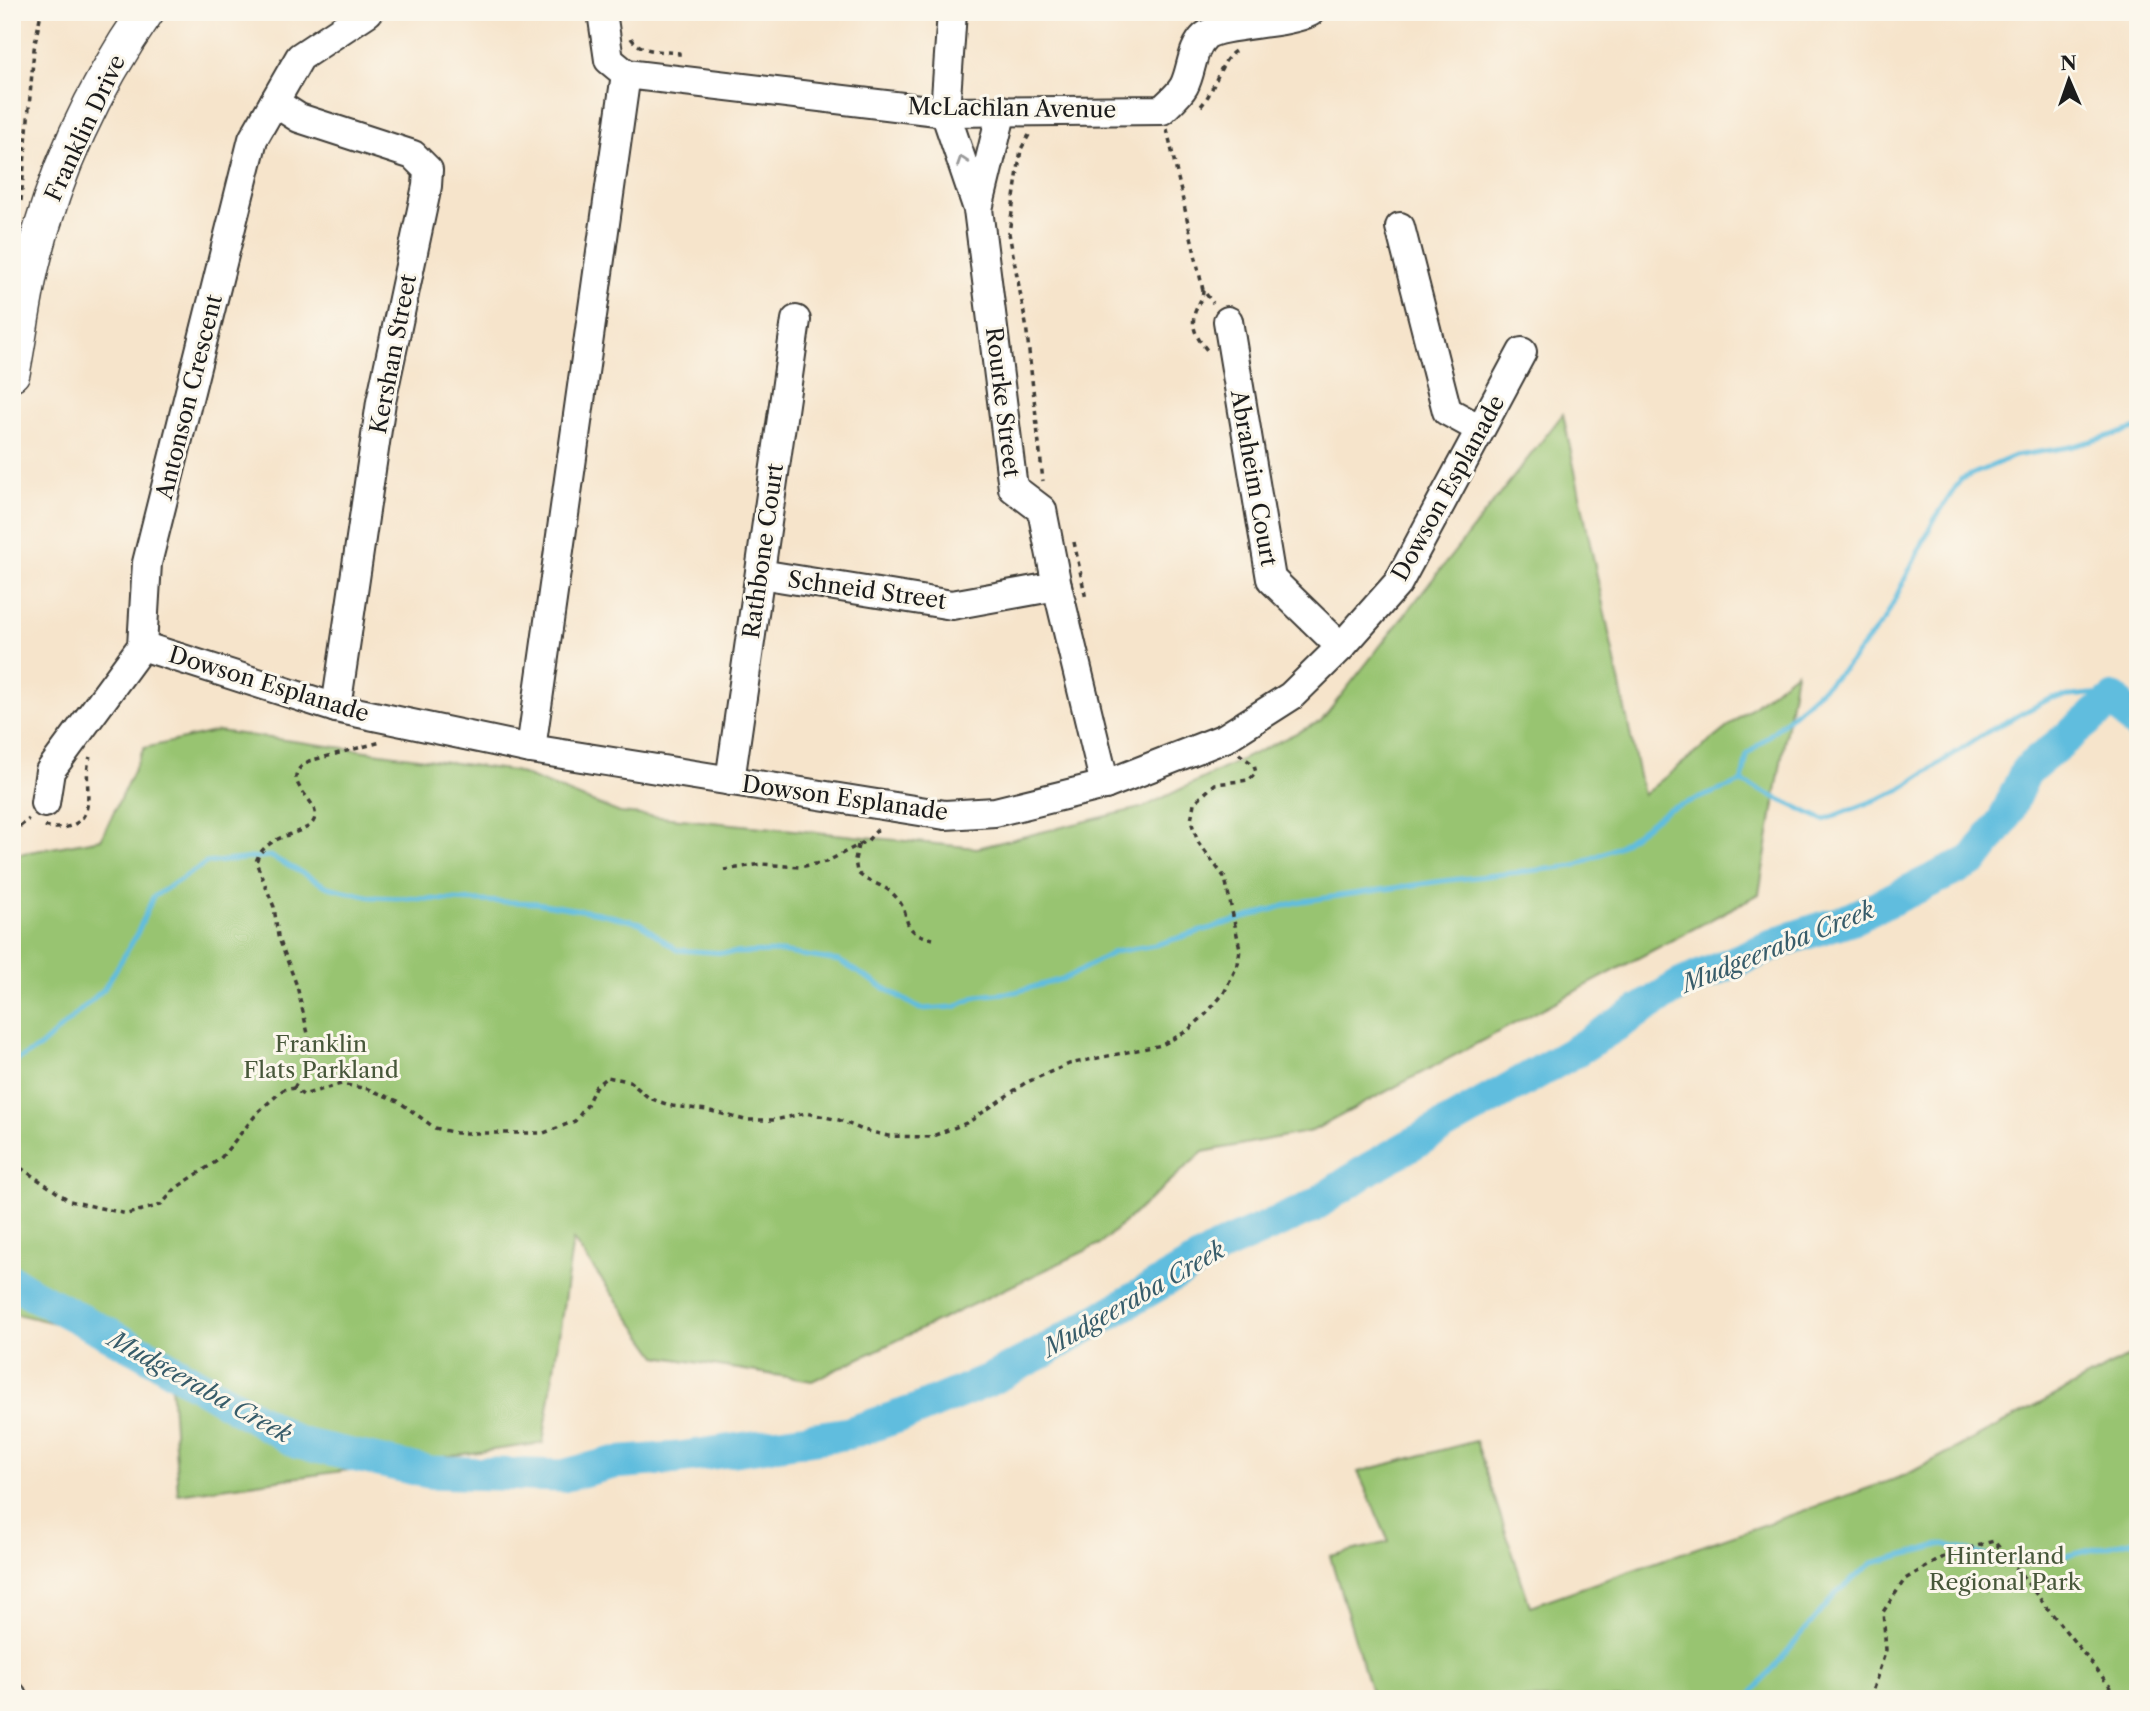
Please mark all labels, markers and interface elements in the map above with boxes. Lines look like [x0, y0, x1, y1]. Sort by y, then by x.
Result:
north arrow [2035, 46, 2104, 116]
street label: Franklin Drive [39, 50, 131, 206]
text: N [2060, 52, 2077, 75]
street label: McLachlan Avenue [907, 92, 1117, 124]
one-way arrow [956, 155, 970, 167]
street label: Kershan Street [364, 272, 422, 436]
street label: Antonson Crescent [150, 292, 228, 503]
street label: Rourke Street [980, 325, 1026, 479]
street label: Abraheim Court [1225, 387, 1283, 568]
street label: Dowson Esplanade [1385, 390, 1511, 586]
street label: Rathbone Court [737, 462, 789, 640]
street label: Schneid Street [786, 565, 948, 615]
street label: Dowson Esplanade [166, 640, 372, 728]
street label: Dowson Esplanade [740, 770, 950, 826]
water label: Mudgeeraba Creek [1675, 895, 1879, 999]
park label: Franklin Flats Parkland [243, 1030, 399, 1084]
water label: Mudgeeraba Creek [1035, 1235, 1230, 1364]
water label: Mudgeeraba Creek [101, 1323, 297, 1449]
park label: Hinterland Regional Park [1929, 1542, 2083, 1596]

